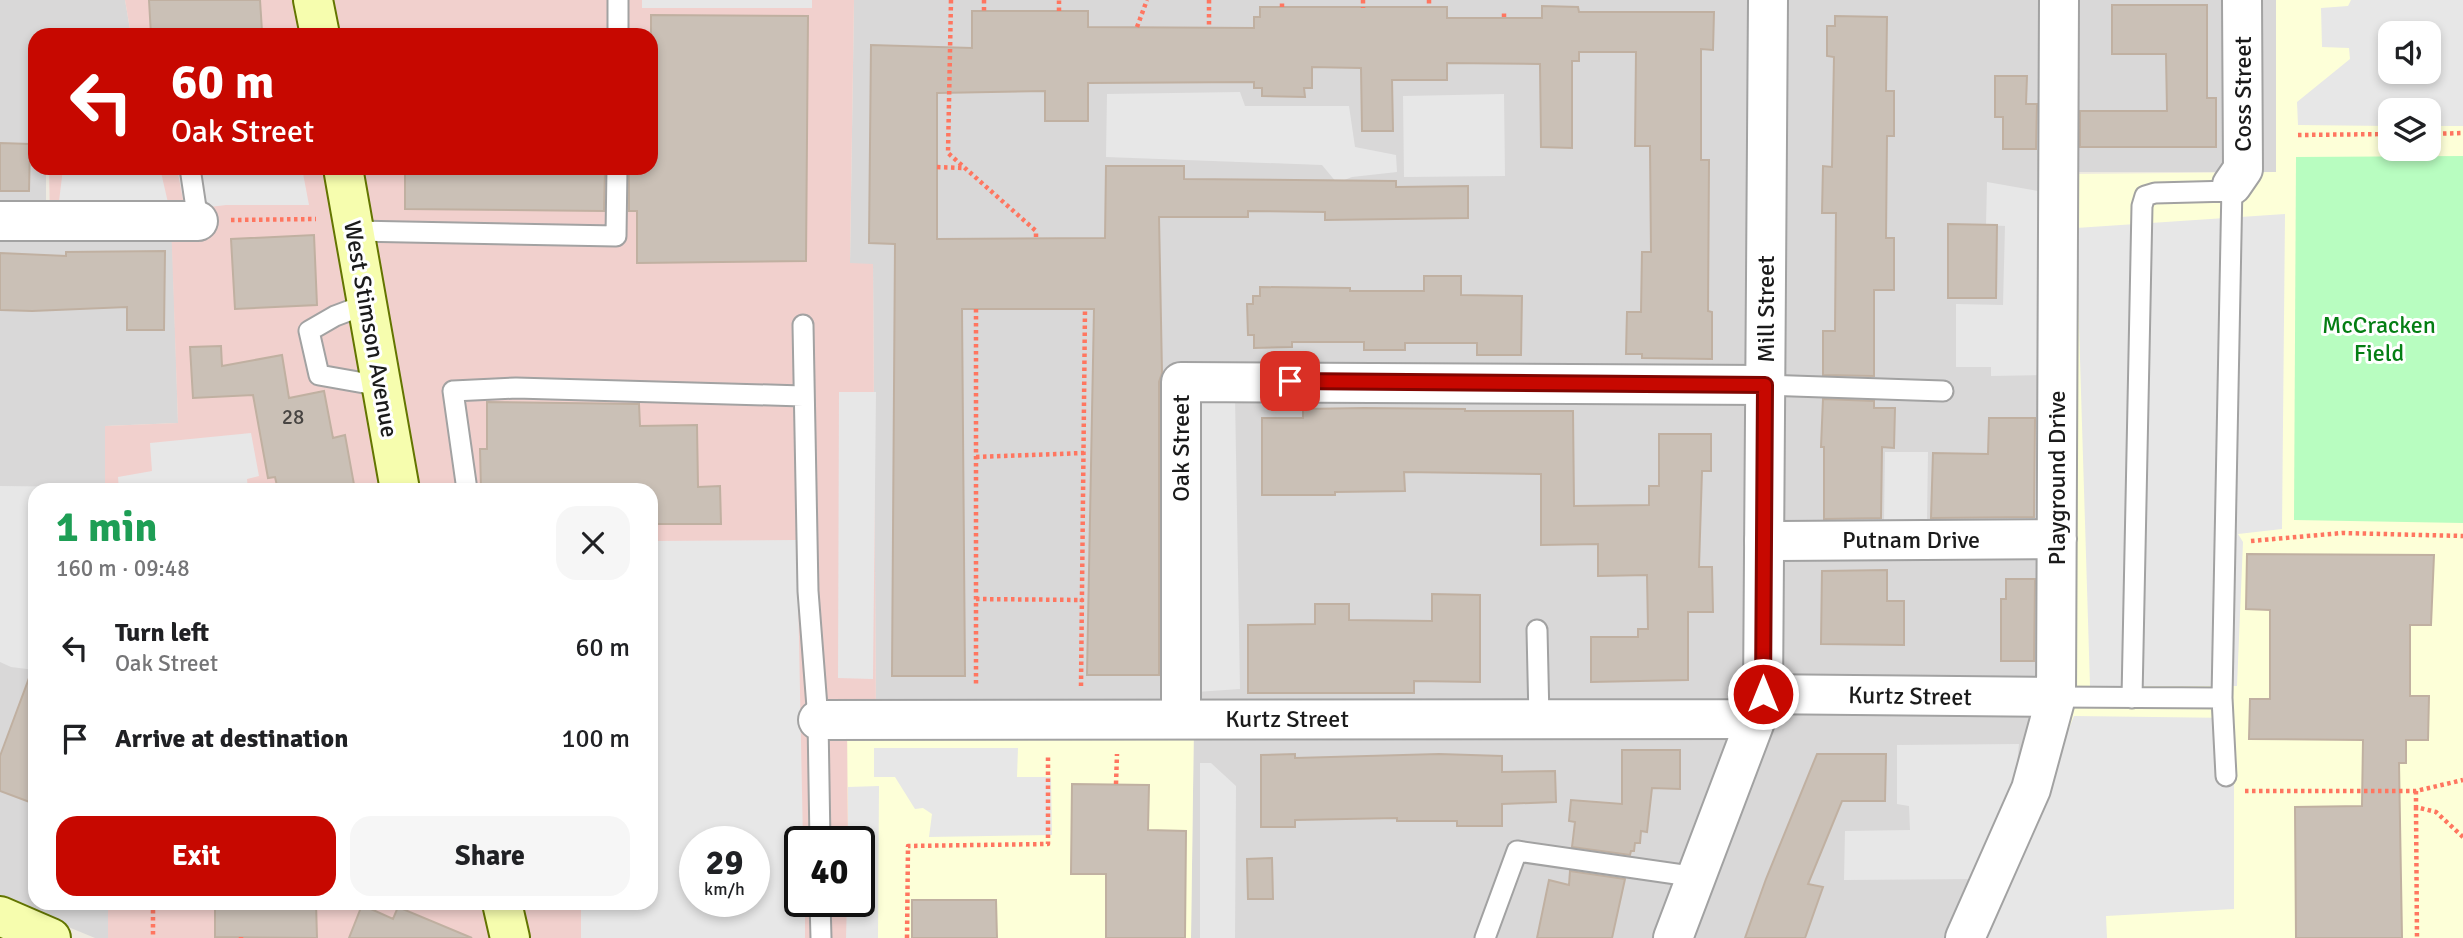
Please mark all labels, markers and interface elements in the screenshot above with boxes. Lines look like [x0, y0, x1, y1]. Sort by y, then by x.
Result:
map controls [2378, 21, 2441, 161]
button: sound [2378, 21, 2441, 84]
street label: Coss Street [2228, 36, 2258, 152]
text: 60 m [171, 52, 274, 112]
icon: left [56, 56, 147, 147]
button: layers [2378, 98, 2441, 161]
text: Oak Street [171, 112, 314, 151]
street label: West Stimson Avenue [337, 218, 405, 440]
street label: Mill Street [1751, 255, 1781, 363]
park label: McCracken Field [2322, 310, 2436, 368]
pin [1260, 351, 1320, 411]
icon: arrive [1271, 362, 1309, 400]
street label: Playground Drive [2042, 390, 2072, 566]
street label: Oak Street [1166, 394, 1196, 502]
house number: 28 [282, 404, 304, 430]
text: 1 min [56, 502, 157, 553]
button: close [556, 506, 630, 580]
street label: Putnam Drive [1842, 525, 1980, 555]
text: 160 m · 09:48 [56, 554, 190, 583]
text: Turn left [115, 617, 209, 649]
icon: left [56, 629, 94, 667]
text: 60 m [575, 632, 630, 664]
text: Oak Street [115, 649, 218, 678]
position arrow [1726, 657, 1800, 731]
street label: Kurtz Street [1848, 680, 1972, 712]
street label: Kurtz Street [1225, 704, 1349, 734]
icon: arrive [56, 720, 94, 758]
text: Arrive at destination [115, 723, 348, 755]
text: 100 m [561, 723, 630, 755]
button: Exit [56, 816, 336, 896]
button: Share [350, 816, 630, 896]
speed limit sign: 40 [784, 826, 875, 917]
text: 29 [706, 841, 743, 884]
text: km/h [704, 878, 745, 900]

